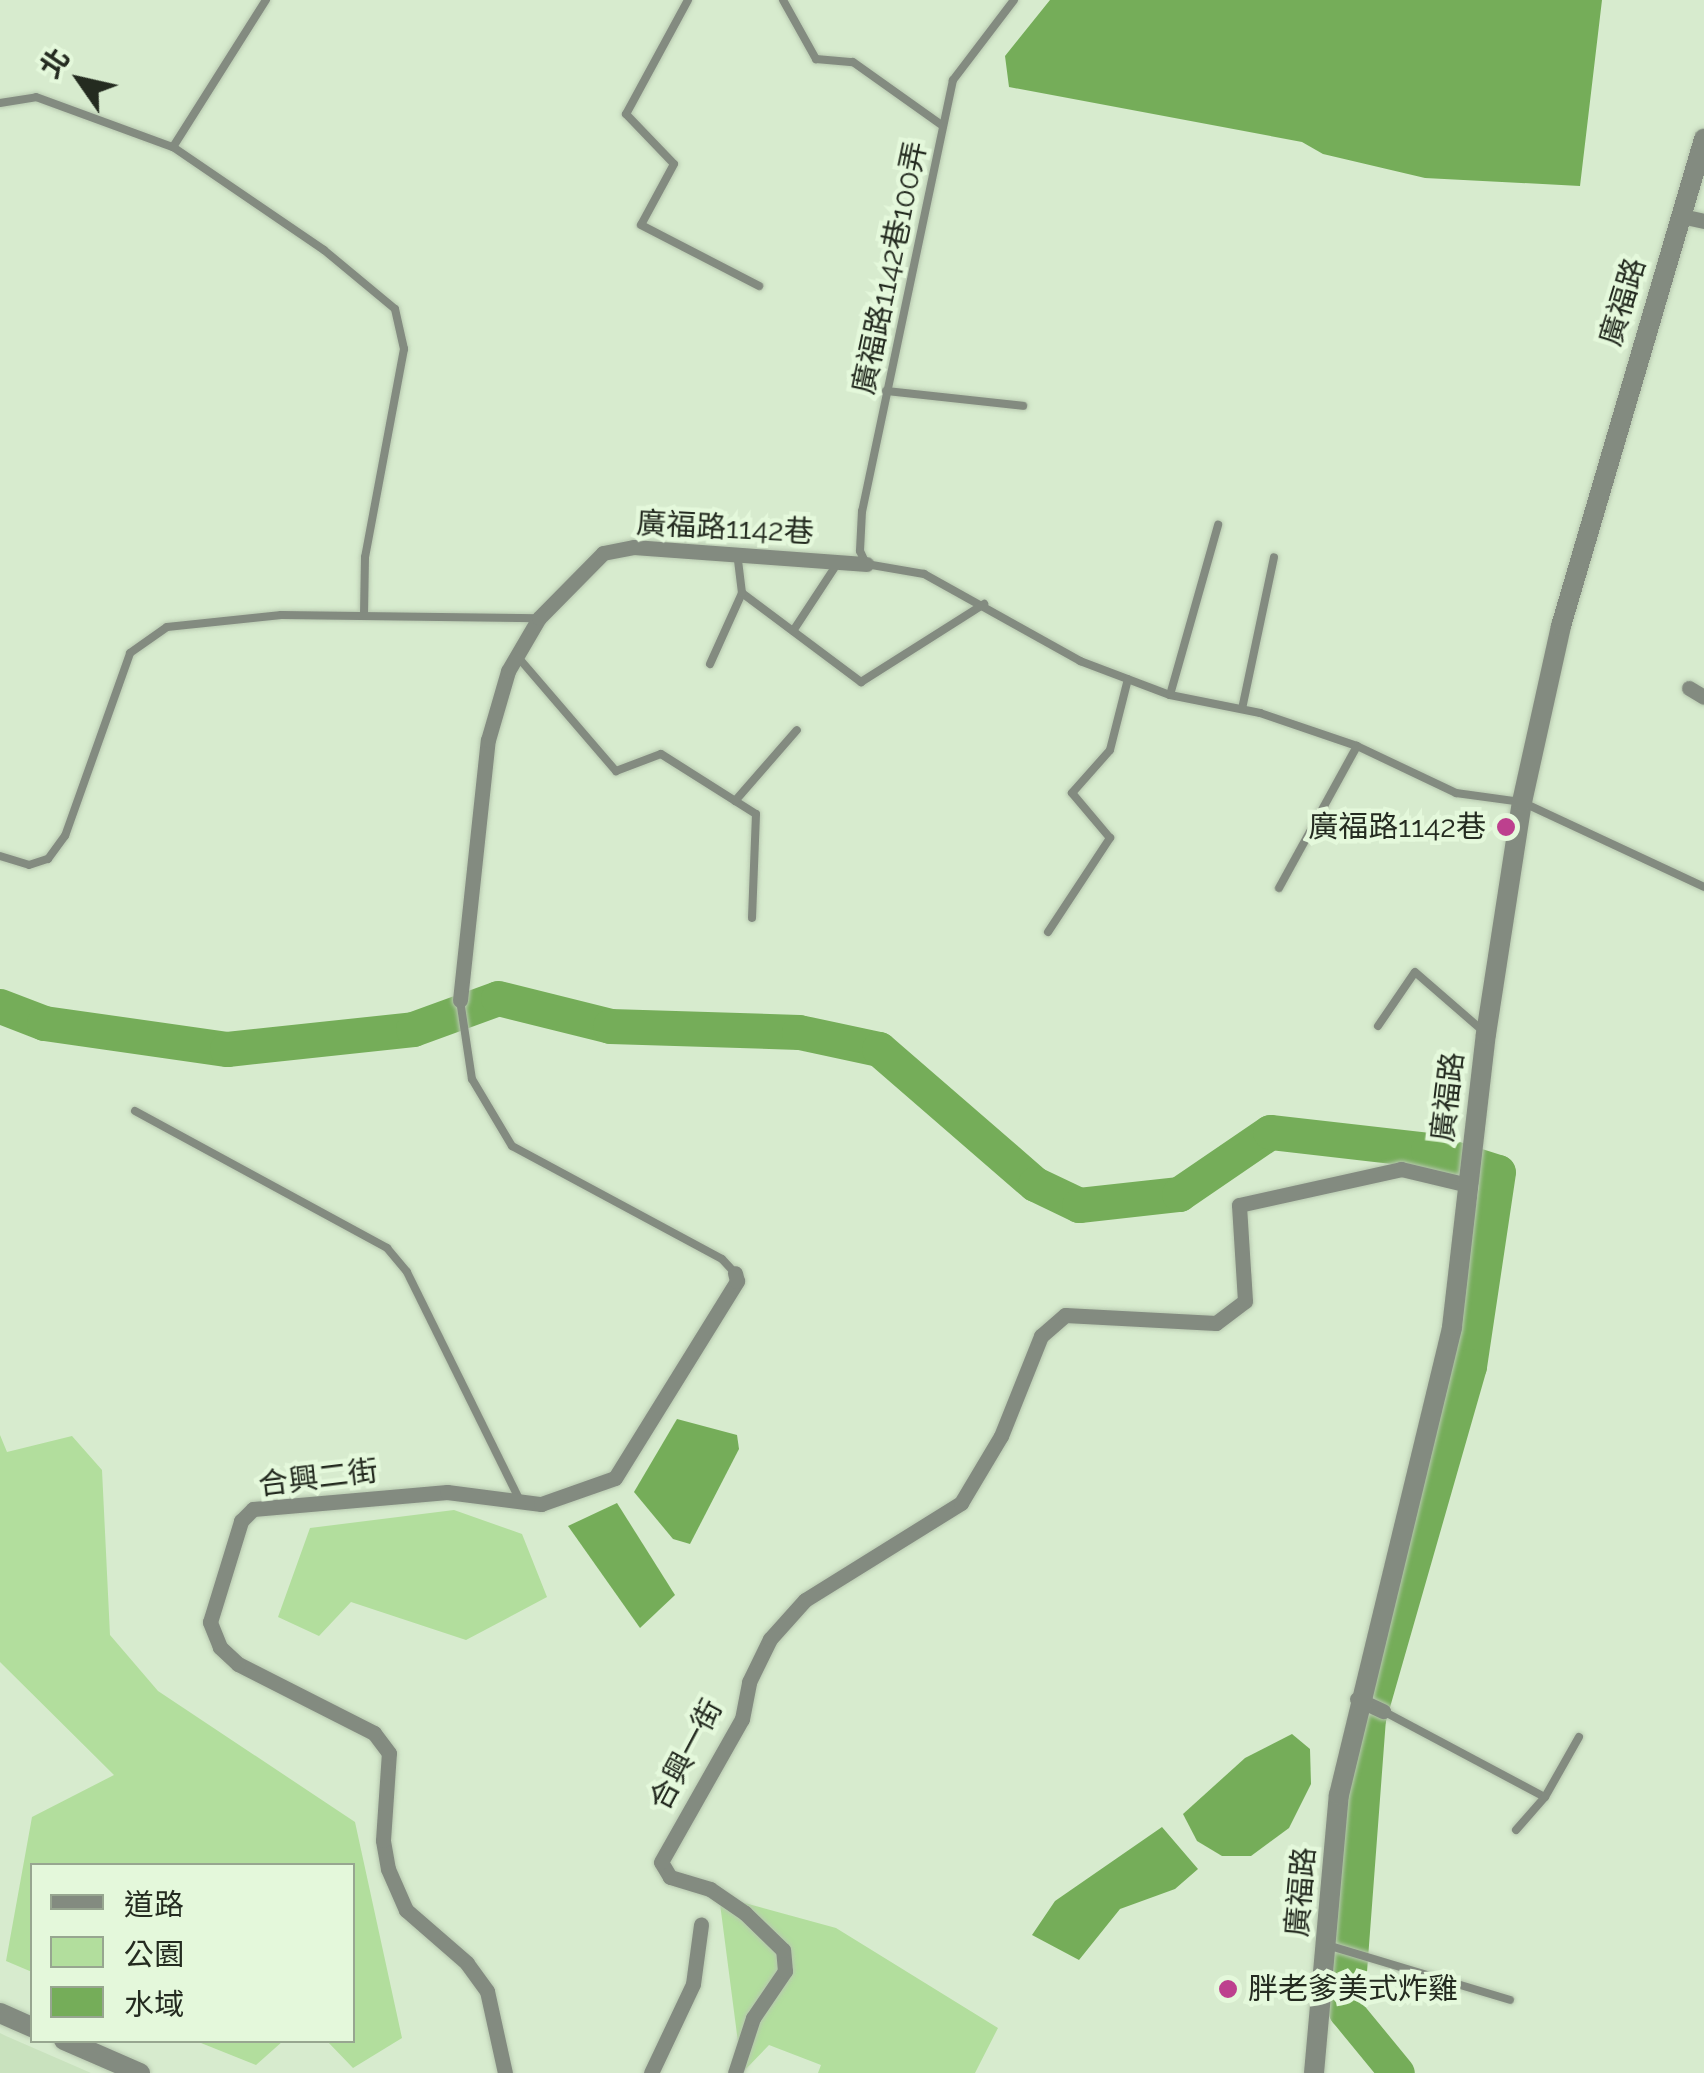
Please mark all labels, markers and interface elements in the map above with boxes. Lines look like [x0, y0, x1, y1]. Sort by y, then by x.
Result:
north arrow [30, 30, 130, 130]
text: 北 [33, 42, 76, 84]
street label: 廣福路1142巷100弄 [846, 138, 934, 398]
street label: 廣福路 [1593, 254, 1653, 350]
street label: 廣福路1142巷 [635, 505, 815, 551]
place label: 廣福路1142巷 [1308, 809, 1486, 845]
marker: 廣福路1142巷 [1495, 816, 1517, 838]
street label: 廣福路 [1425, 1050, 1471, 1144]
street label: 合興二街 [256, 1453, 380, 1503]
street label: 合興一街 [642, 1694, 730, 1816]
street label: 廣福路 [1279, 1846, 1323, 1938]
legend [30, 1863, 355, 2043]
text: 道路 [124, 1887, 184, 1922]
text: 公園 [124, 1937, 184, 1972]
place label: 胖老爹美式炸雞 [1248, 1971, 1458, 2007]
marker: 胖老爹美式炸雞 [1217, 1978, 1239, 2000]
text: 水域 [124, 1987, 184, 2022]

